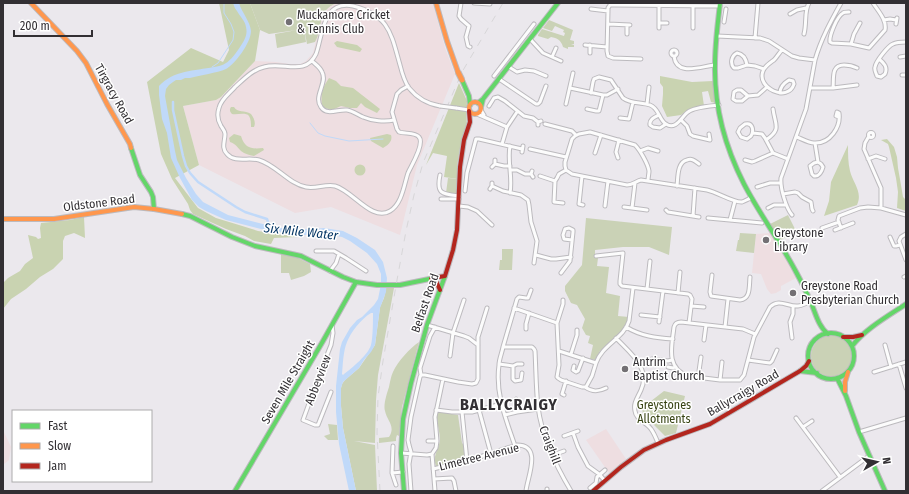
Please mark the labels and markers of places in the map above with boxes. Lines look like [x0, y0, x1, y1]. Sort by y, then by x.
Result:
place label: Muckamore Cricket & Tennis Club [297, 8, 390, 36]
marker: Muckamore Cricket & Tennis Club [284, 17, 294, 27]
place label: Greystone Library [774, 226, 823, 254]
marker: Greystone Library [761, 235, 771, 245]
place label: Greystone Road Presbyterian Church [801, 279, 899, 307]
marker: Greystone Road Presbyterian Church [788, 288, 798, 298]
place label: Antrim Baptist Church [633, 355, 705, 383]
marker: Antrim Baptist Church [620, 364, 630, 374]

